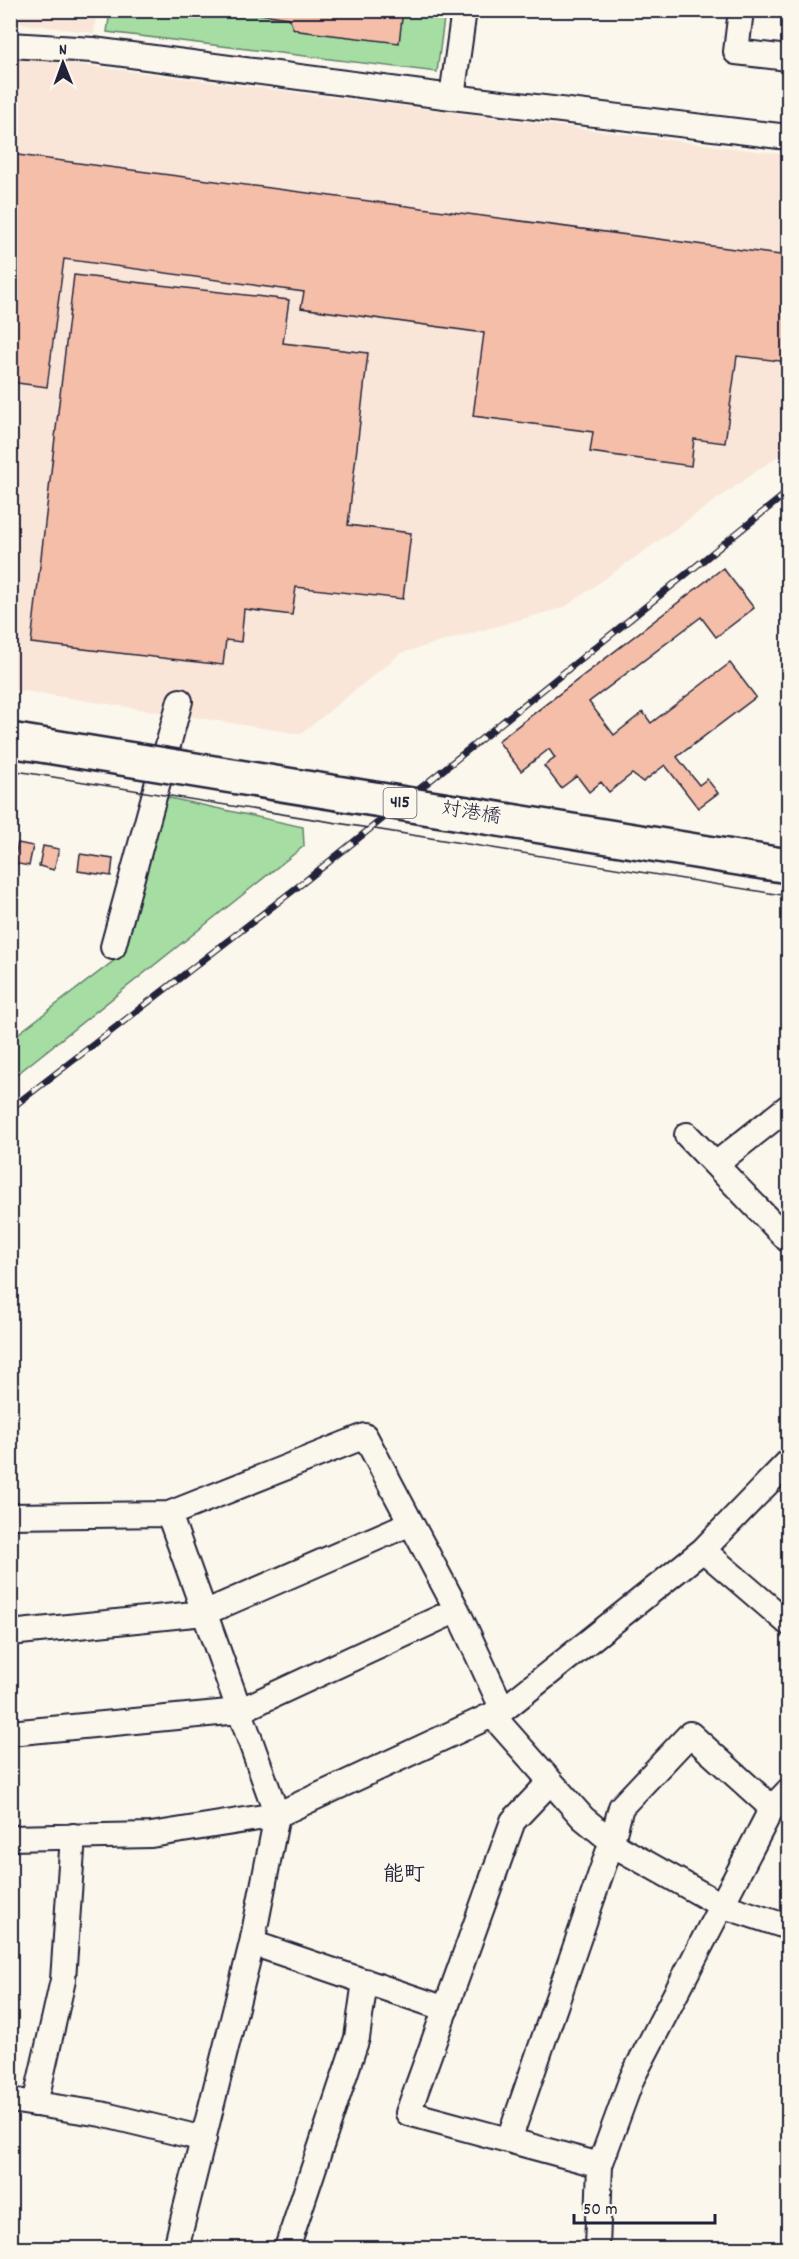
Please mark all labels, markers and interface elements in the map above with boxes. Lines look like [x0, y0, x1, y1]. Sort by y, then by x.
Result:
north arrow [33, 33, 93, 93]
text: N [59, 39, 67, 62]
road number: 415 [384, 788, 416, 818]
street label: 対港橋 [439, 795, 503, 833]
district label: 能町 [383, 1861, 425, 1891]
scale bar [574, 2187, 715, 2225]
text: 50 m [583, 2198, 618, 2223]

